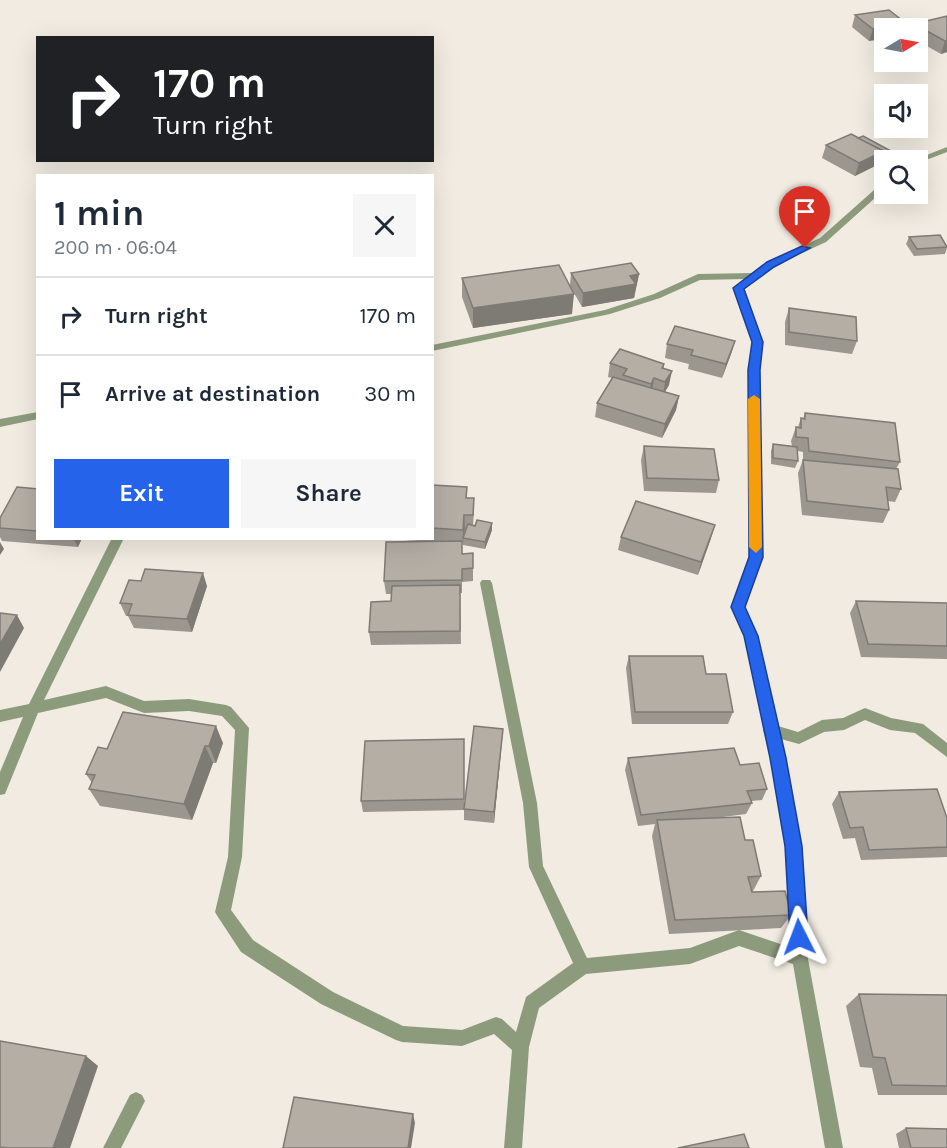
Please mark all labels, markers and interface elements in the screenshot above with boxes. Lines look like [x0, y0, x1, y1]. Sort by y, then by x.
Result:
north arrow [874, 18, 928, 72]
map controls [874, 18, 928, 204]
text: 170 m [153, 58, 266, 108]
icon: right [54, 60, 132, 138]
button: sound [874, 84, 928, 138]
text: Turn right [153, 109, 273, 141]
button: search [874, 150, 928, 204]
pin [779, 186, 830, 248]
text: 1 min [54, 192, 144, 234]
button: close [353, 194, 416, 257]
icon: arrive [788, 195, 821, 228]
text: 200 m · 06:04 [54, 236, 177, 259]
icon: right [54, 300, 87, 333]
text: Turn right [105, 303, 208, 329]
text: 170 m [360, 303, 416, 329]
icon: arrive [54, 378, 87, 411]
text: Arrive at destination [105, 381, 320, 407]
text: 30 m [364, 381, 416, 407]
button: Exit [54, 459, 229, 528]
button: Share [241, 459, 416, 528]
position arrow [767, 905, 831, 969]

